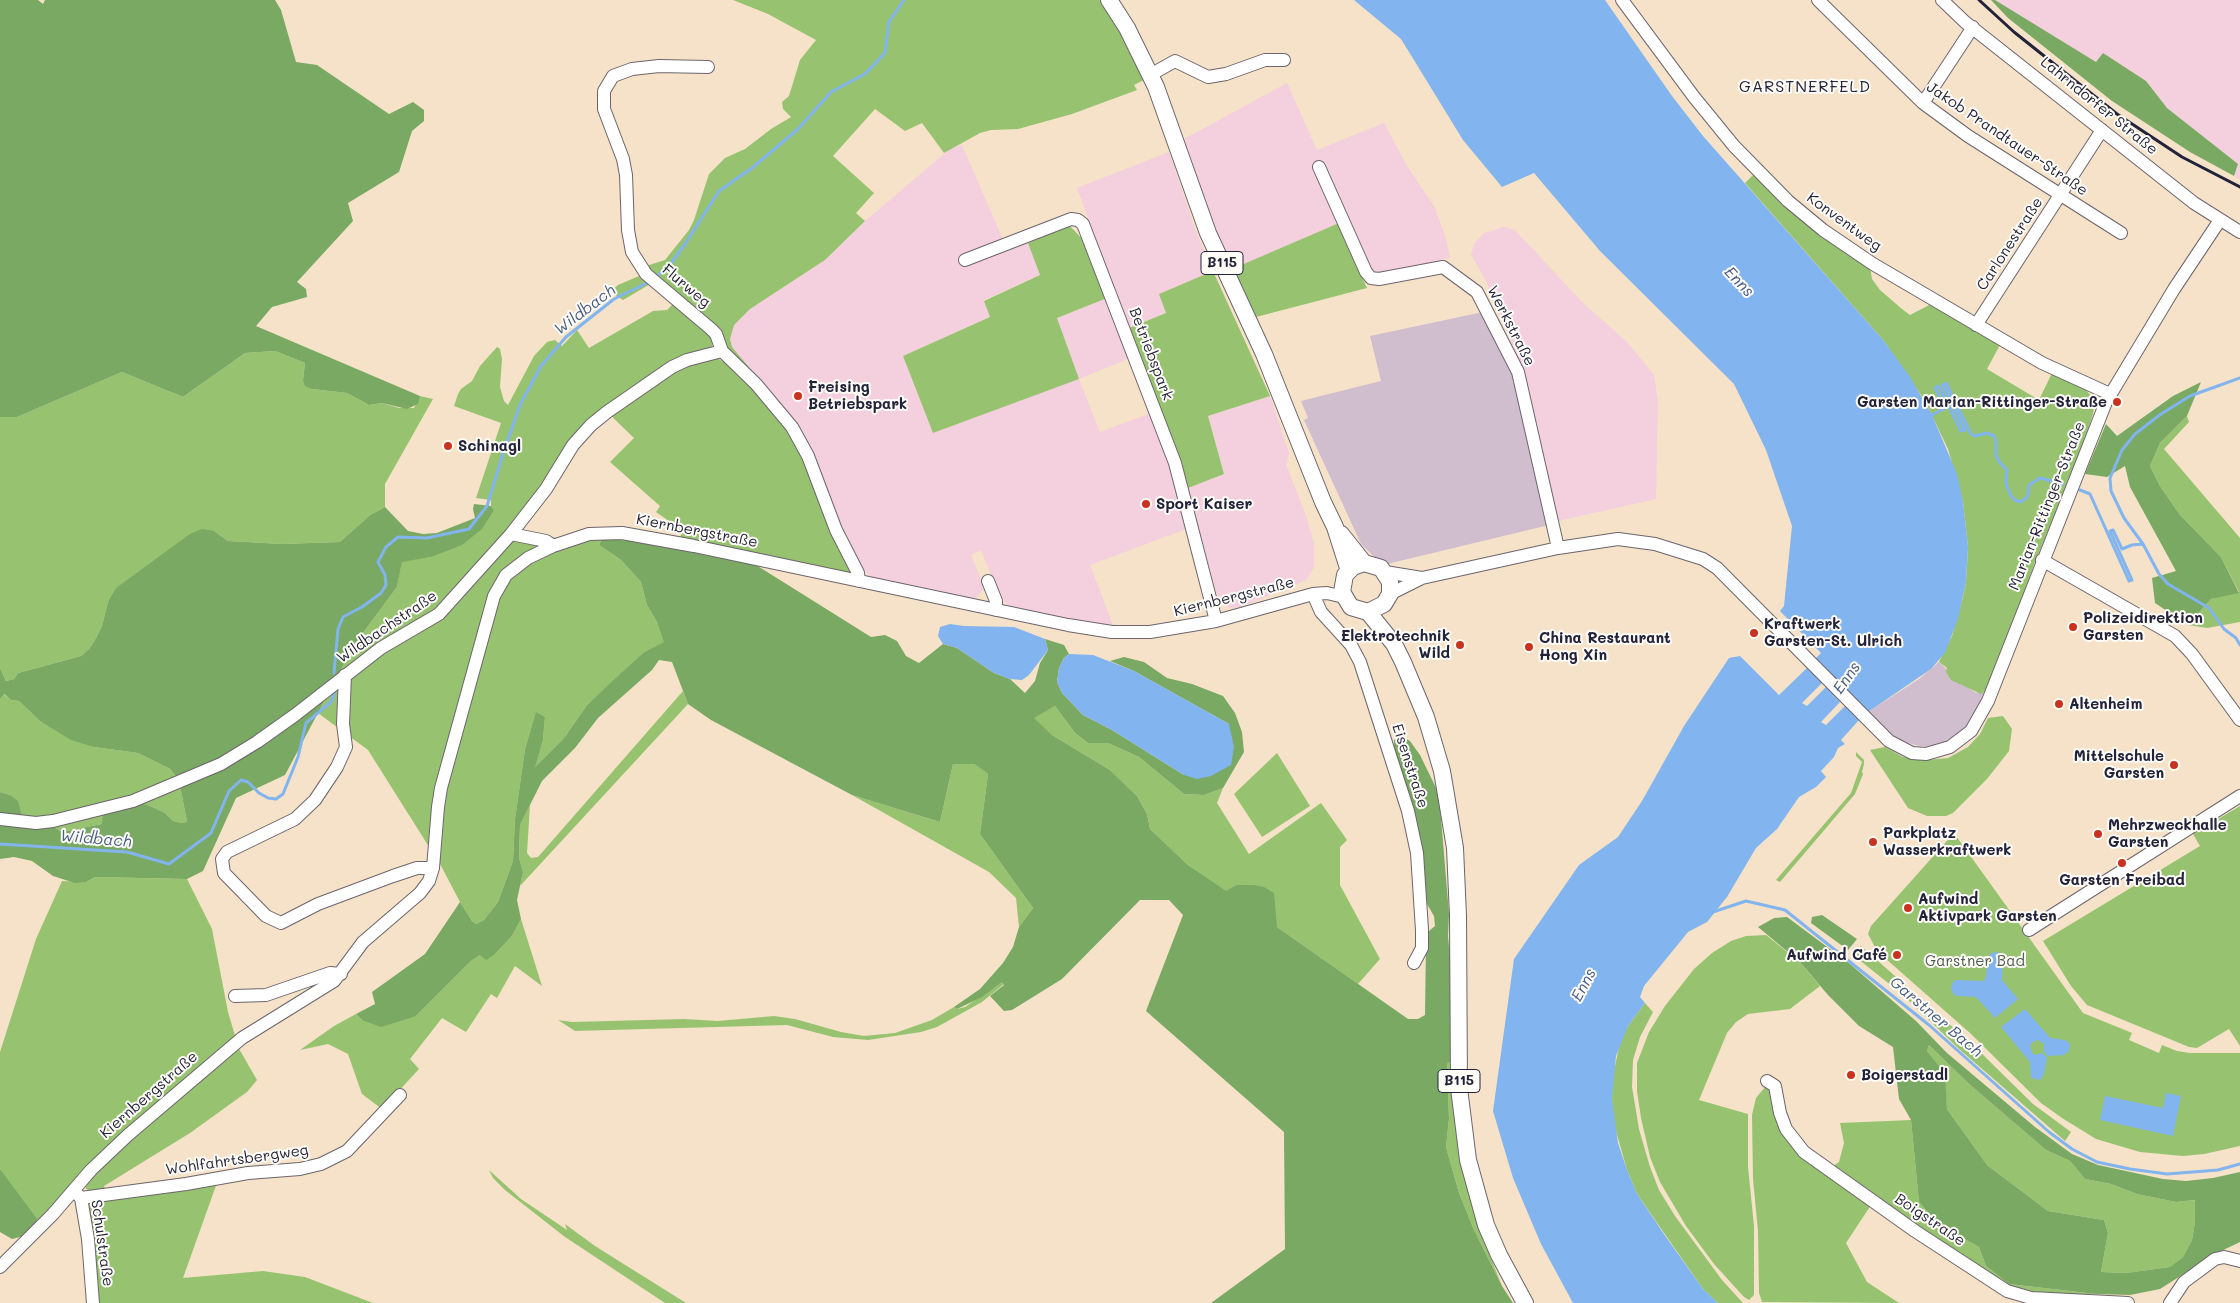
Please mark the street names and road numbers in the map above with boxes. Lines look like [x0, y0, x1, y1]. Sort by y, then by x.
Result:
street label: Lahrndorfer Straße [2037, 53, 2161, 159]
street label: Jakob Prandtauer-Straße [1923, 78, 2091, 200]
street label: Konventweg [1803, 189, 1885, 255]
street label: Carlonestraße [1973, 194, 2047, 294]
road number: B115 [1201, 252, 1243, 274]
street label: Flurweg [658, 261, 714, 311]
street label: Werkstraße [1483, 283, 1539, 369]
street label: Betriebspark [1125, 305, 1177, 403]
street label: Marian-Rittinger-Straße [2005, 419, 2089, 593]
street label: Kiernbergstraße [635, 510, 759, 552]
street label: Kiernbergstraße [1172, 573, 1296, 621]
street label: Wildbachstraße [334, 587, 440, 667]
street label: Eisenstraße [1388, 722, 1432, 810]
street label: Kiernbergstraße [97, 1048, 201, 1142]
road number: B115 [1438, 1070, 1480, 1092]
street label: Wohlfahrtsbergweg [164, 1141, 310, 1179]
street label: Boigstraße [1891, 1190, 1969, 1250]
street label: Schulstraße [87, 1199, 117, 1287]

